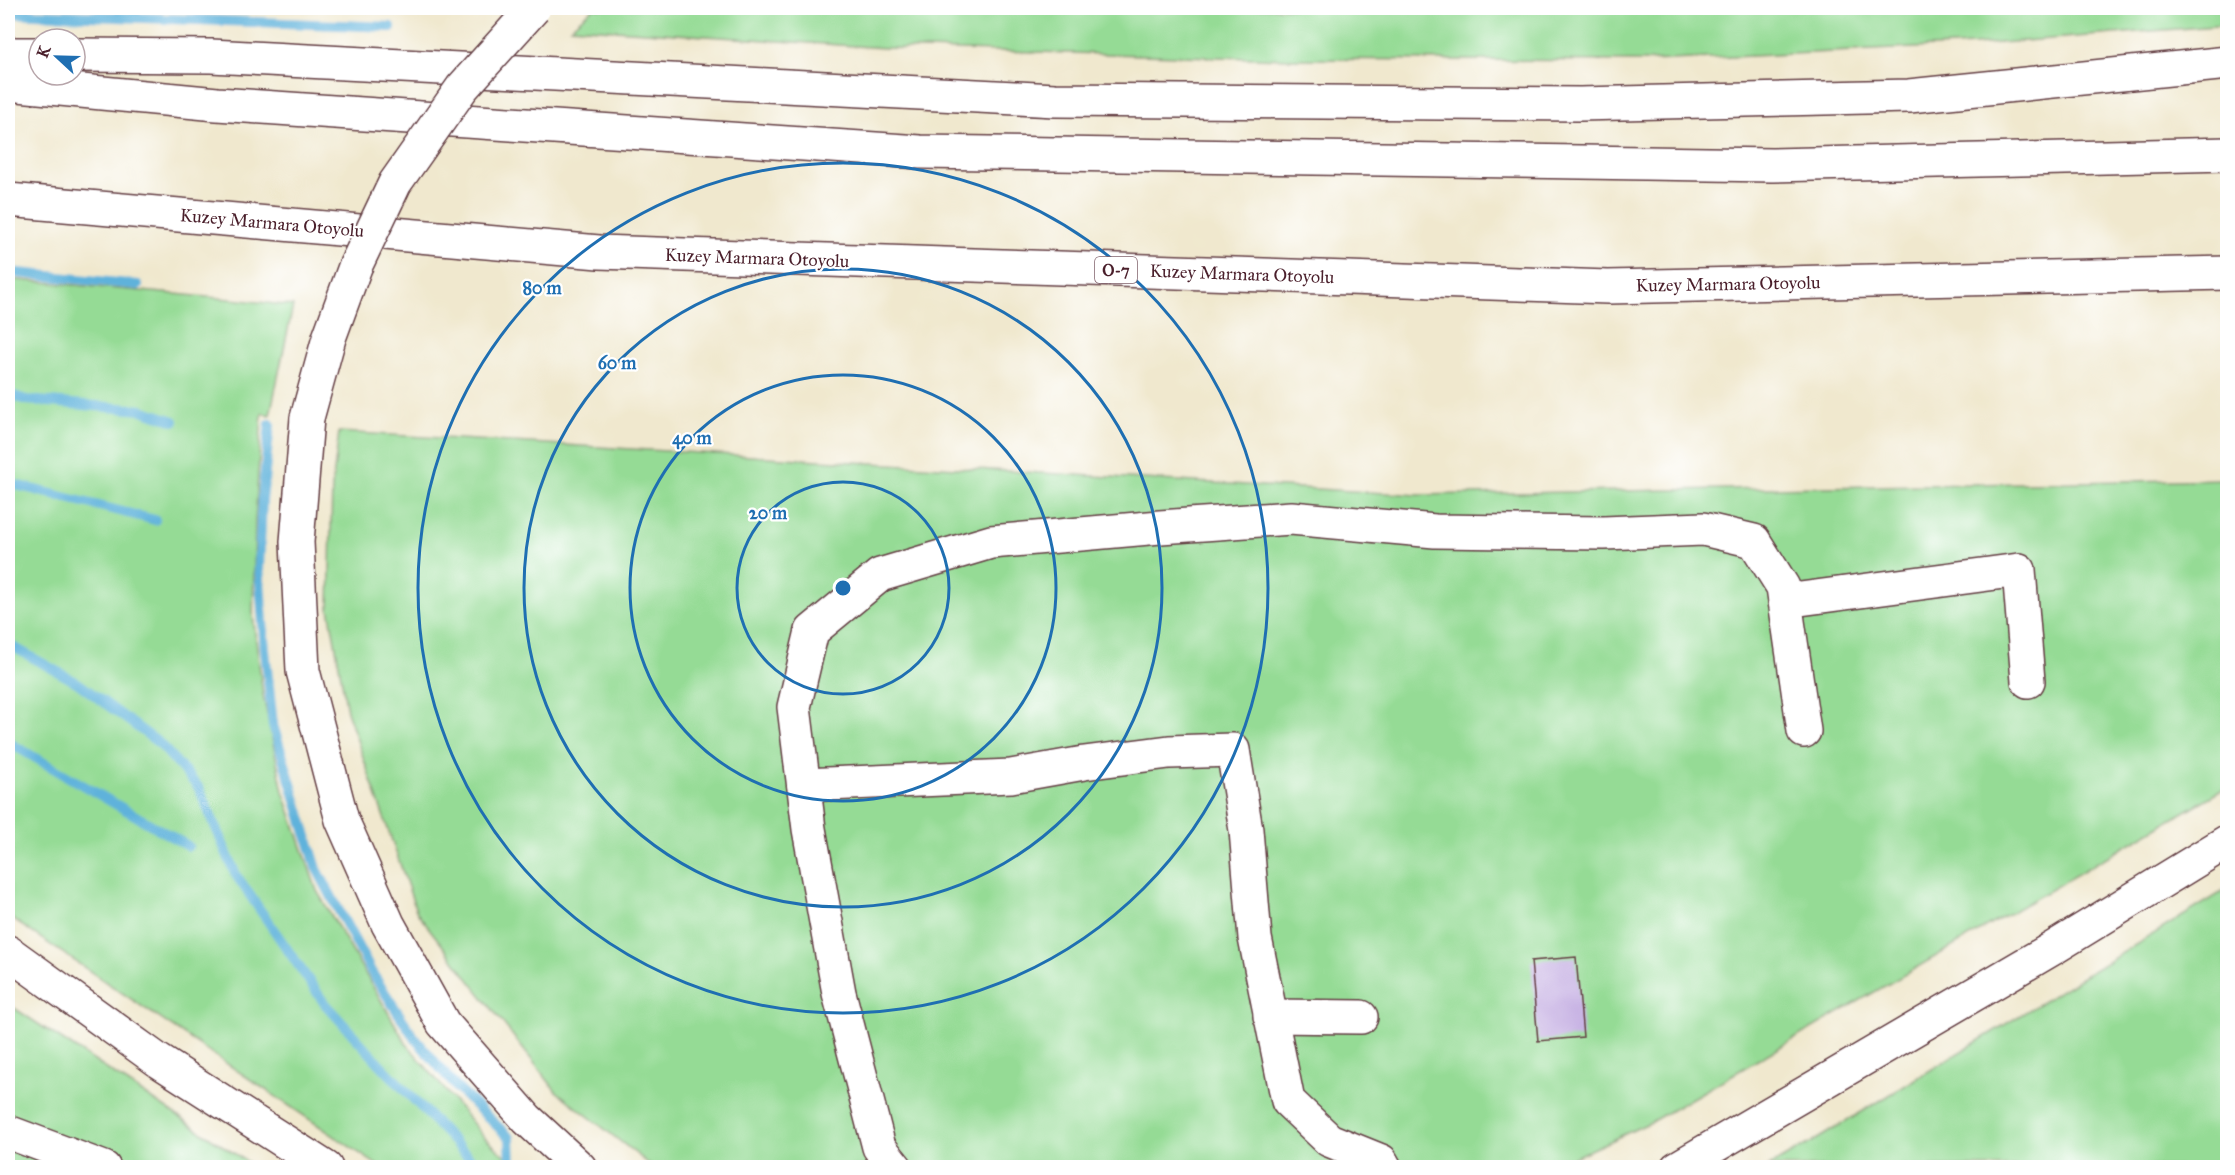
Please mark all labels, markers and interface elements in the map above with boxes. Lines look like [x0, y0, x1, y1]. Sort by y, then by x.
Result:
north arrow [27, 27, 87, 87]
text: K [33, 42, 55, 60]
street label: Kuzey Marmara Otoyolu [179, 204, 365, 242]
street label: Kuzey Marmara Otoyolu [664, 244, 850, 272]
road number: O-7 [1095, 257, 1137, 283]
street label: Kuzey Marmara Otoyolu [1149, 260, 1335, 288]
street label: Kuzey Marmara Otoyolu [1635, 271, 1821, 297]
text: 80 m [522, 277, 562, 299]
text: 60 m [598, 352, 637, 374]
text: 40 m [672, 427, 713, 450]
text: 20 m [749, 502, 788, 524]
centre of rings [833, 578, 853, 598]

